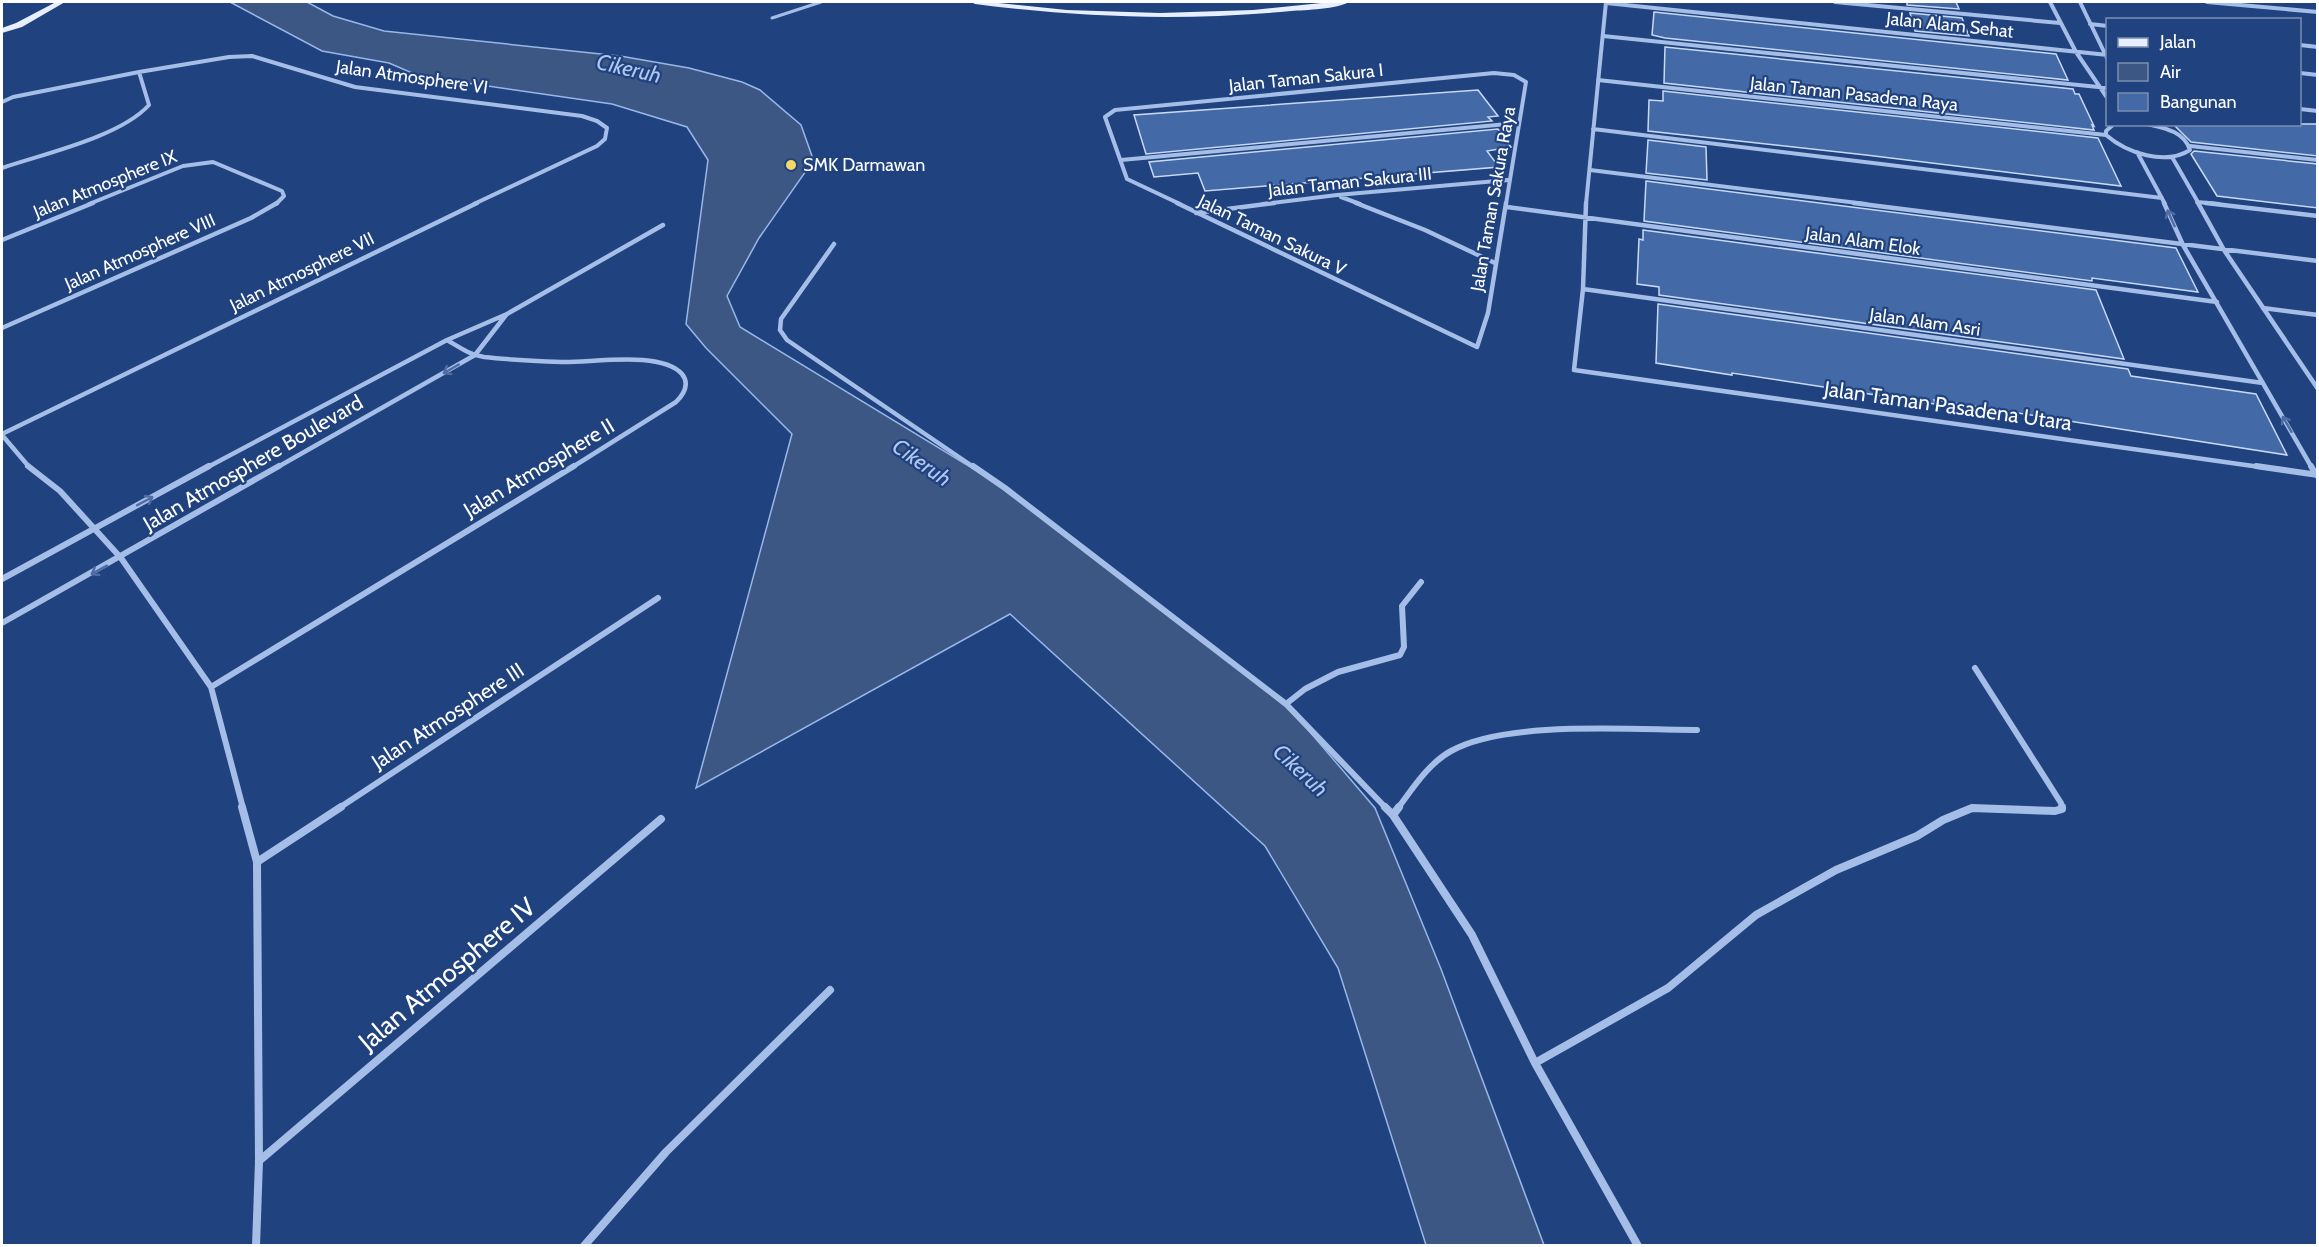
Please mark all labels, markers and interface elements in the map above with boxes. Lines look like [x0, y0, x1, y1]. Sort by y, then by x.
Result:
street label: Jalan Alam Sehat [1884, 7, 2015, 43]
legend [2106, 18, 2301, 126]
text: Jalan [2159, 31, 2196, 53]
water label: Cikeruh [594, 48, 664, 89]
street label: Jalan Atmosphere VI [334, 55, 489, 99]
street label: Jalan Taman Sakura I [1227, 59, 1384, 97]
text: Air [2160, 61, 2181, 83]
street label: Jalan Taman Pasadena Raya [1748, 72, 1959, 116]
text: Bangunan [2160, 91, 2237, 113]
street label: Jalan Taman Sakura Raya [1466, 105, 1520, 294]
street label: Jalan Atmosphere IX [29, 145, 180, 223]
place label: SMK Darmawan [803, 154, 925, 176]
marker: SMK Darmawan [784, 158, 798, 172]
street label: Jalan Taman Sakura III [1266, 162, 1433, 202]
street label: Jalan Taman Sakura V [1194, 189, 1349, 280]
street label: Jalan Atmosphere VIII [60, 209, 219, 295]
one-way arrow [2165, 209, 2176, 227]
street label: Jalan Alam Elok [1803, 222, 1923, 260]
street label: Jalan Atmosphere VII [225, 228, 378, 317]
street label: Jalan Alam Asri [1867, 303, 1982, 341]
one-way arrow [443, 363, 460, 375]
street label: Jalan Taman Pasadena Utara [1822, 376, 2074, 435]
street label: Jalan Atmosphere Boulevard [138, 389, 367, 536]
street label: Jalan Atmosphere II [458, 413, 619, 523]
one-way arrow [2281, 416, 2293, 433]
water label: Cikeruh [887, 433, 956, 492]
one-way arrow [135, 494, 153, 506]
one-way arrow [91, 564, 108, 576]
street label: Jalan Atmosphere III [366, 657, 529, 775]
water label: Cikeruh [1267, 738, 1334, 803]
street label: Jalan Atmosphere IV [351, 891, 542, 1058]

